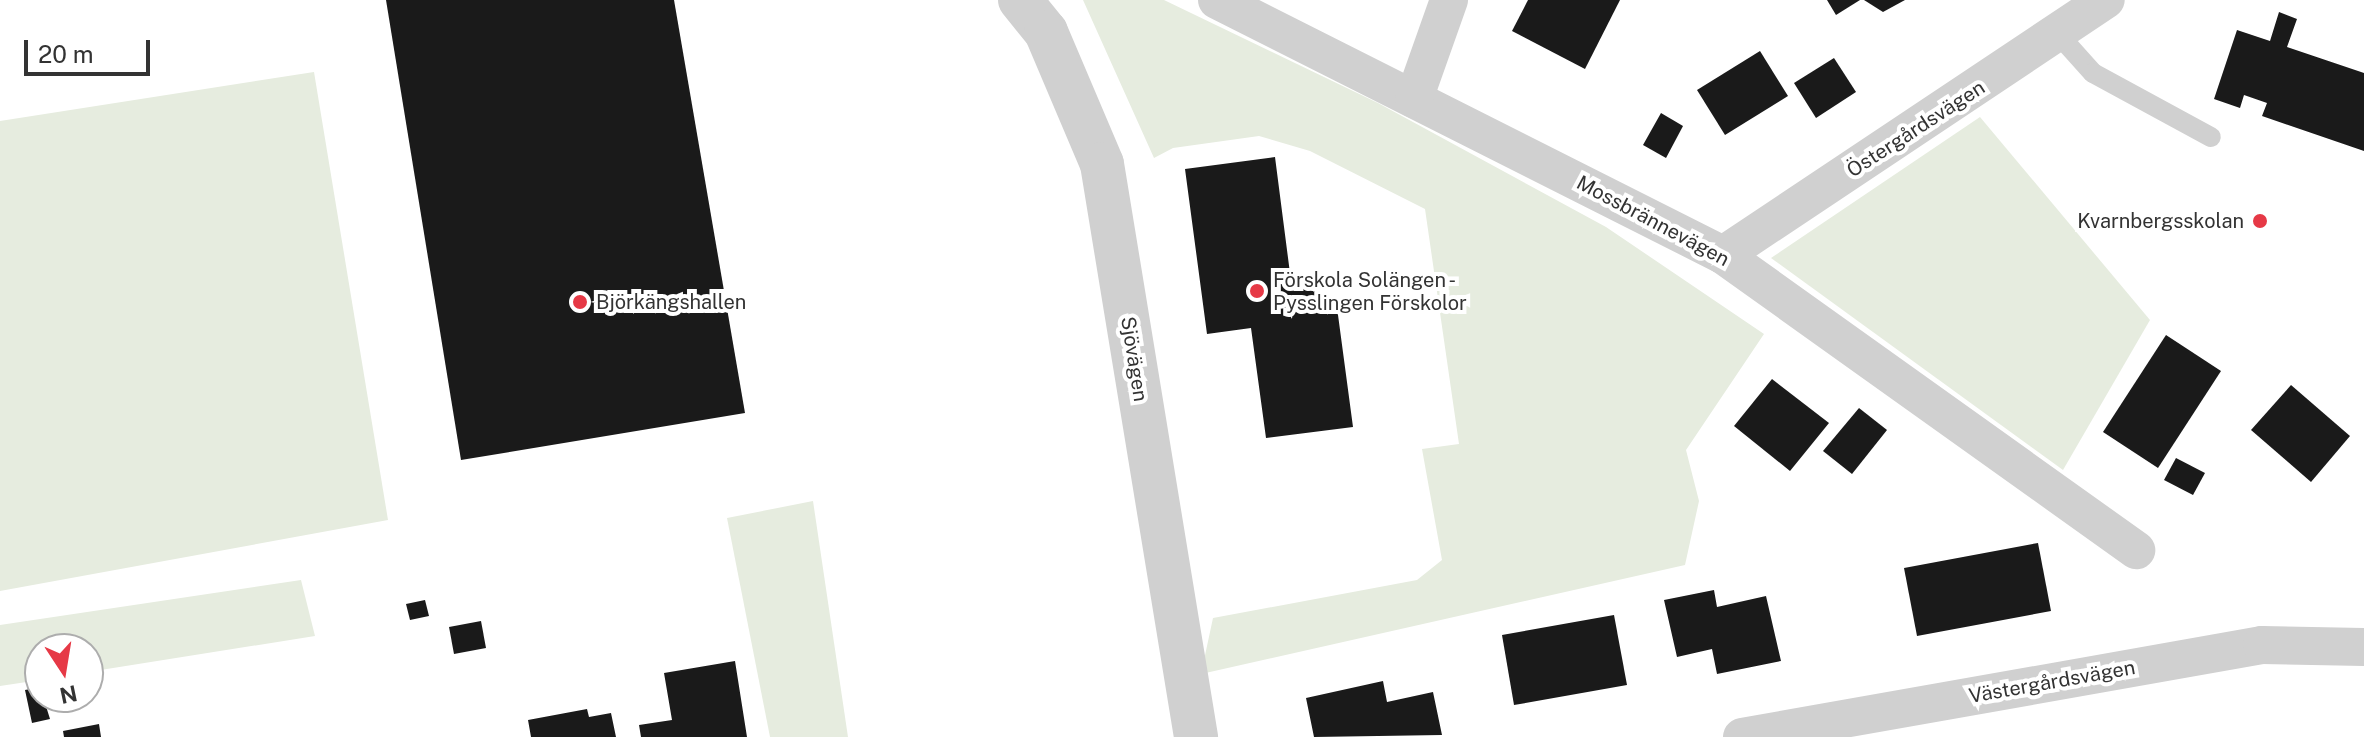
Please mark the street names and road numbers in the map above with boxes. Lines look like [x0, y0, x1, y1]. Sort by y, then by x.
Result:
street label: Östergårdsvägen [1843, 75, 1989, 183]
street label: Mossbrännevägen [1573, 171, 1733, 271]
street label: Sjövägen [1115, 315, 1153, 403]
street label: Västergårdsvägen [1967, 656, 2137, 708]

